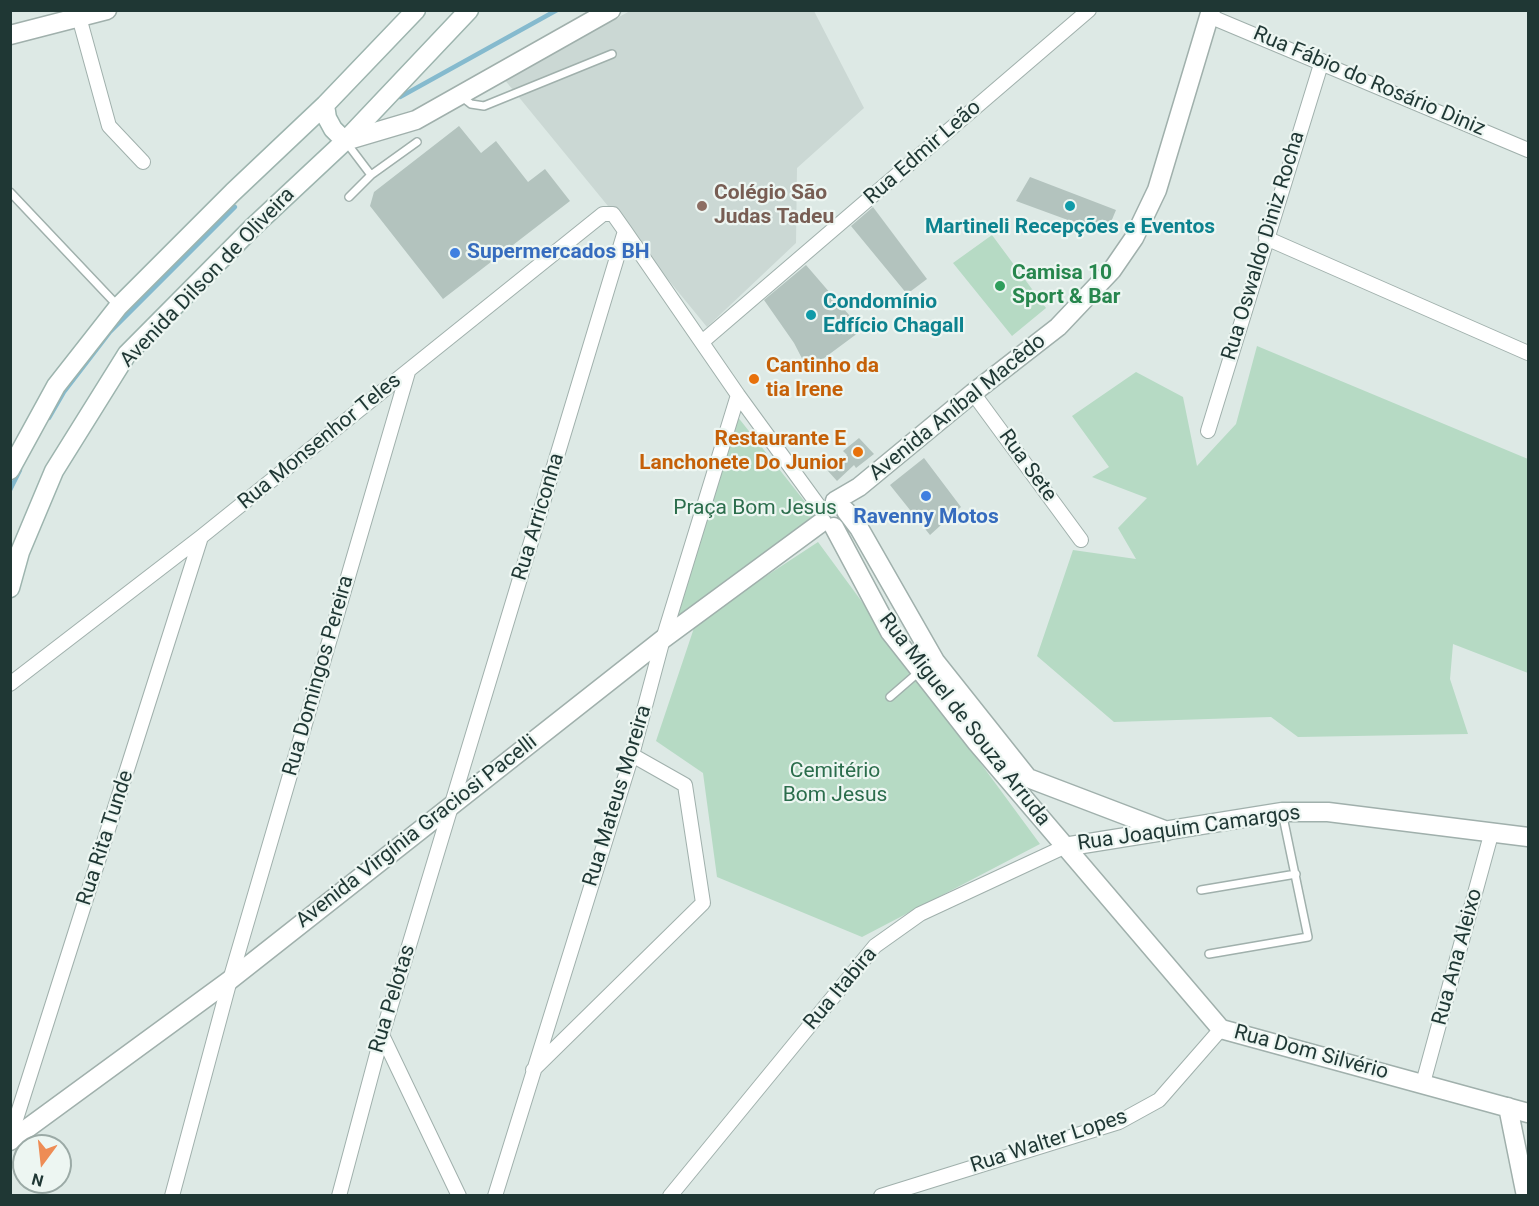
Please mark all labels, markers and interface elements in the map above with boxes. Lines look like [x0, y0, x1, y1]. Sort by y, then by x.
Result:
street label: Rua Fábio do Rosário Diniz [1249, 22, 1489, 142]
street label: Rua Edmir Leão [859, 95, 987, 211]
street label: Rua Oswaldo Diniz Rocha [1217, 129, 1311, 363]
place label: Colégio São Judas Tadeu [714, 181, 834, 231]
street label: Avenida Dilson de Oliveira [115, 183, 301, 373]
marker: Colégio São Judas Tadeu [695, 199, 709, 213]
marker: Martineli Recepções e Eventos [1063, 199, 1077, 213]
place label: Martineli Recepções e Eventos [925, 215, 1215, 241]
place label: Supermercados BH [467, 240, 650, 266]
marker: Supermercados BH [448, 246, 462, 260]
place label: Camisa 10 Sport & Bar [1012, 261, 1120, 311]
marker: Camisa 10 Sport & Bar [993, 279, 1007, 293]
place label: Condomínio Edfício Chagall [823, 290, 964, 340]
marker: Condomínio Edfício Chagall [804, 308, 818, 322]
street label: Avenida Aníbal Macêdo [865, 329, 1051, 487]
place label: Cantinho da tia Irene [766, 354, 879, 404]
street label: Rua Monsenhor Teles [233, 369, 407, 515]
marker: Cantinho da tia Irene [747, 372, 761, 386]
street label: Rua Sete [992, 425, 1062, 507]
place label: Restaurante E Lanchonete Do Junior [639, 427, 846, 477]
marker: Restaurante E Lanchonete Do Junior [851, 445, 865, 459]
street label: Rua Arriconha [508, 450, 570, 584]
marker: Ravenny Motos [919, 489, 933, 503]
park label: Praça Bom Jesus [673, 496, 837, 522]
place label: Ravenny Motos [853, 505, 999, 531]
street label: Rua Domingos Pereira [278, 573, 360, 779]
street label: Rua Miguel de Souza Arruda [873, 608, 1055, 832]
street label: Rua Mateus Moreira [578, 702, 658, 890]
street label: Avenida Virgínia Graciosi Pacelli [291, 730, 543, 934]
park label: Cemitério Bom Jesus [783, 759, 887, 809]
street label: Rua Rita Tunde [72, 767, 140, 909]
street label: Rua Joaquim Camargos [1076, 801, 1302, 857]
street label: Rua Ana Aleixo [1428, 886, 1488, 1028]
street label: Rua Pelotas [365, 942, 421, 1056]
street label: Rua Itabira [799, 943, 883, 1035]
street label: Rua Dom Silvério [1231, 1020, 1391, 1086]
street label: Rua Walter Lopes [967, 1105, 1131, 1179]
north arrow [12, 1134, 72, 1194]
text: N [30, 1169, 46, 1191]

